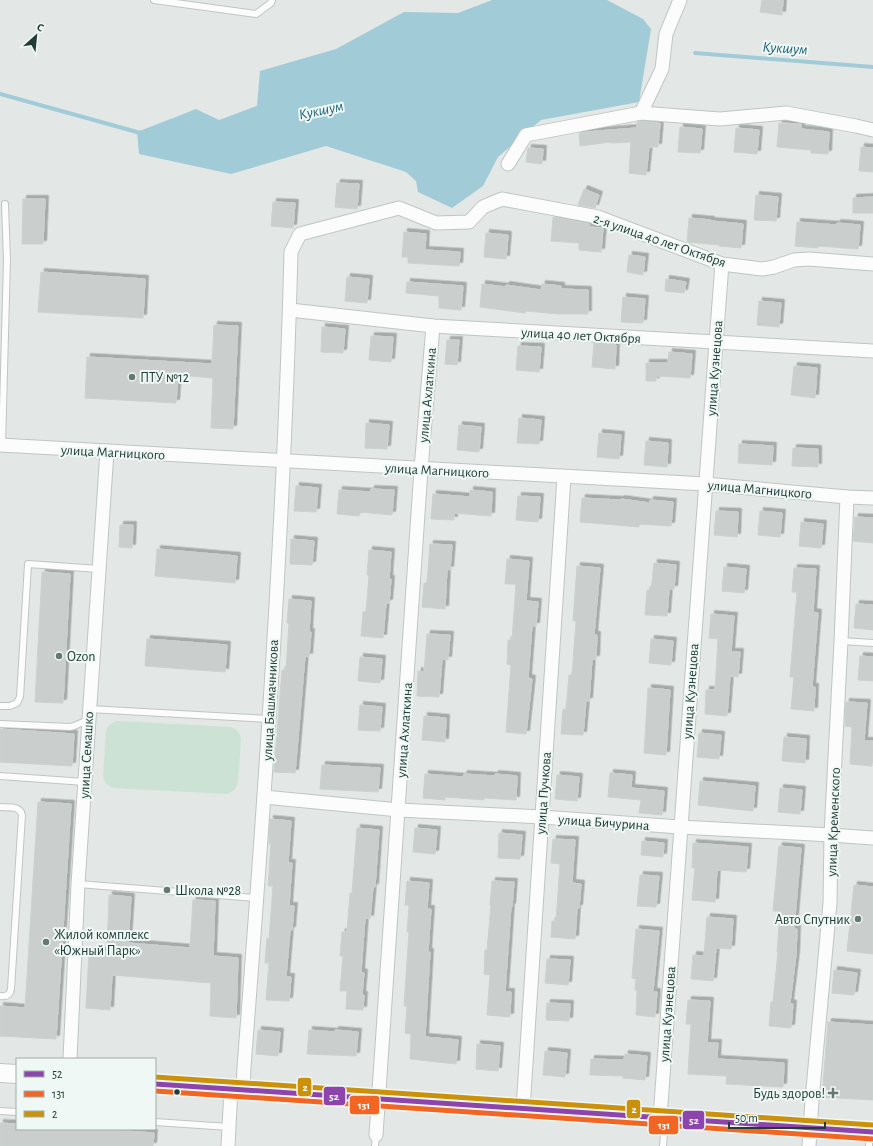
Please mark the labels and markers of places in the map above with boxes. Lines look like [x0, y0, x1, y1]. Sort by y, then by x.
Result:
place label: ПТУ №12 [140, 371, 189, 385]
marker: ПТУ №12 [127, 372, 137, 382]
place label: Ozon [67, 650, 95, 664]
marker: Ozon [54, 651, 64, 661]
place label: Школа №28 [175, 884, 241, 898]
marker: Школа №28 [162, 885, 172, 895]
place label: Авто Спутник [775, 913, 851, 927]
marker: Авто Спутник [853, 914, 863, 924]
place label: Жилой комплекс «Южный Парк» [54, 928, 150, 958]
marker: Жилой комплекс «Южный Парк» [41, 937, 51, 947]
unlabelled marker [172, 1087, 182, 1097]
place label: Будь здоров! [753, 1087, 825, 1101]
marker: Будь здоров! [828, 1088, 838, 1098]

